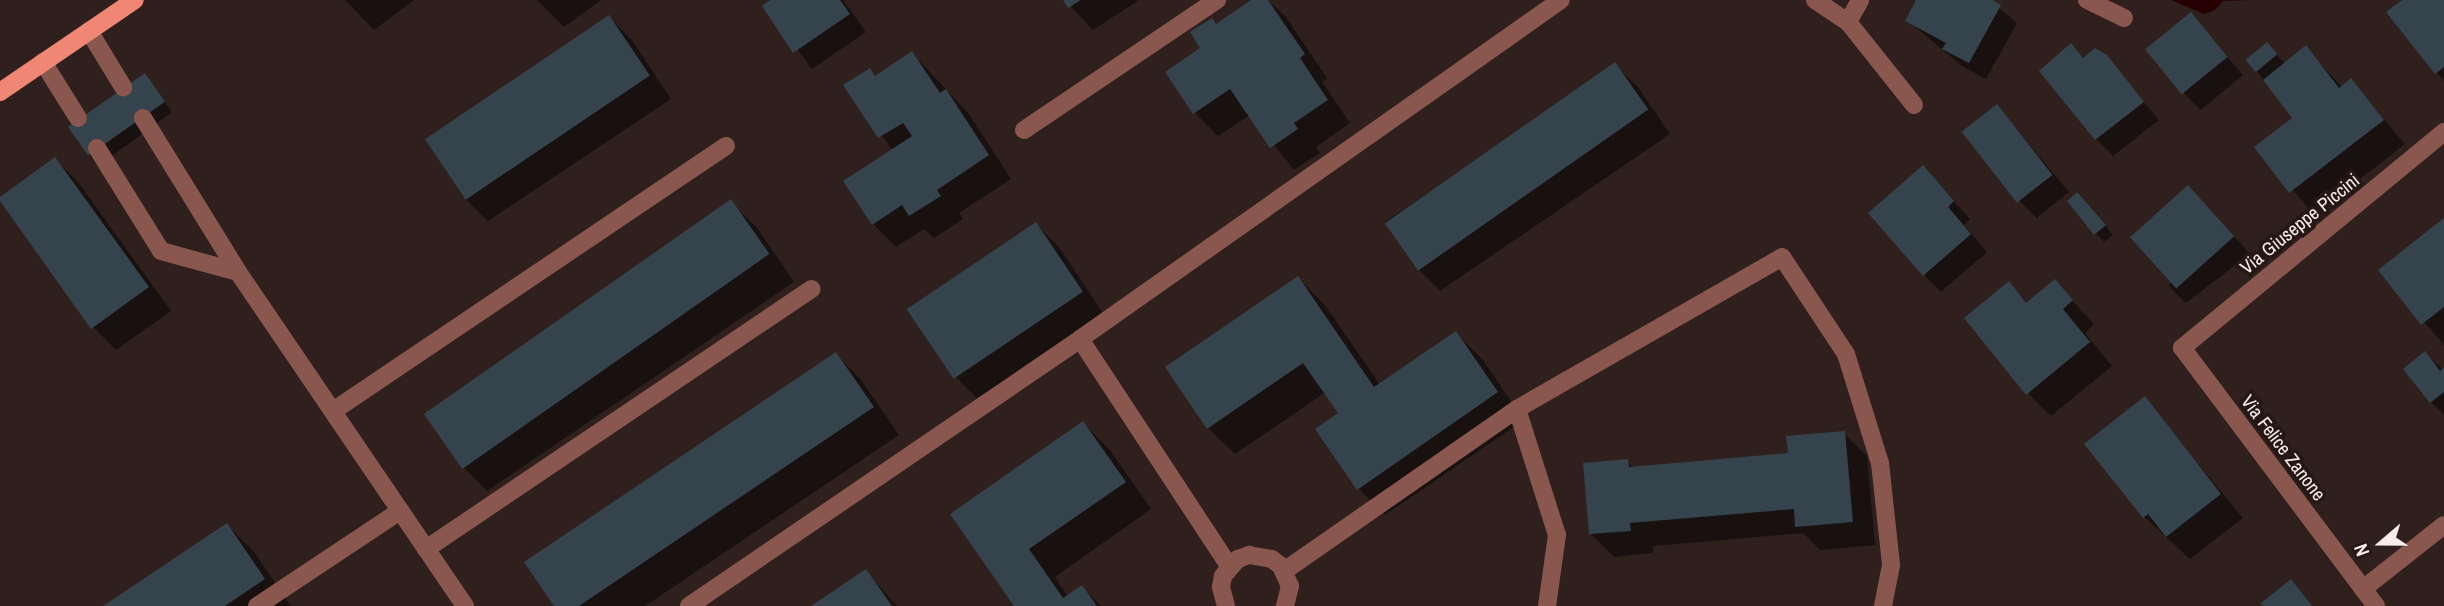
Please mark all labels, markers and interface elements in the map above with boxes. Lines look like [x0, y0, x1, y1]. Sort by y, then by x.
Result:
street label: Via Giuseppe Piccini [2236, 169, 2364, 279]
street label: Via Felice Zanone [2236, 391, 2330, 505]
north arrow [2346, 508, 2416, 578]
text: N [2347, 540, 2375, 560]

